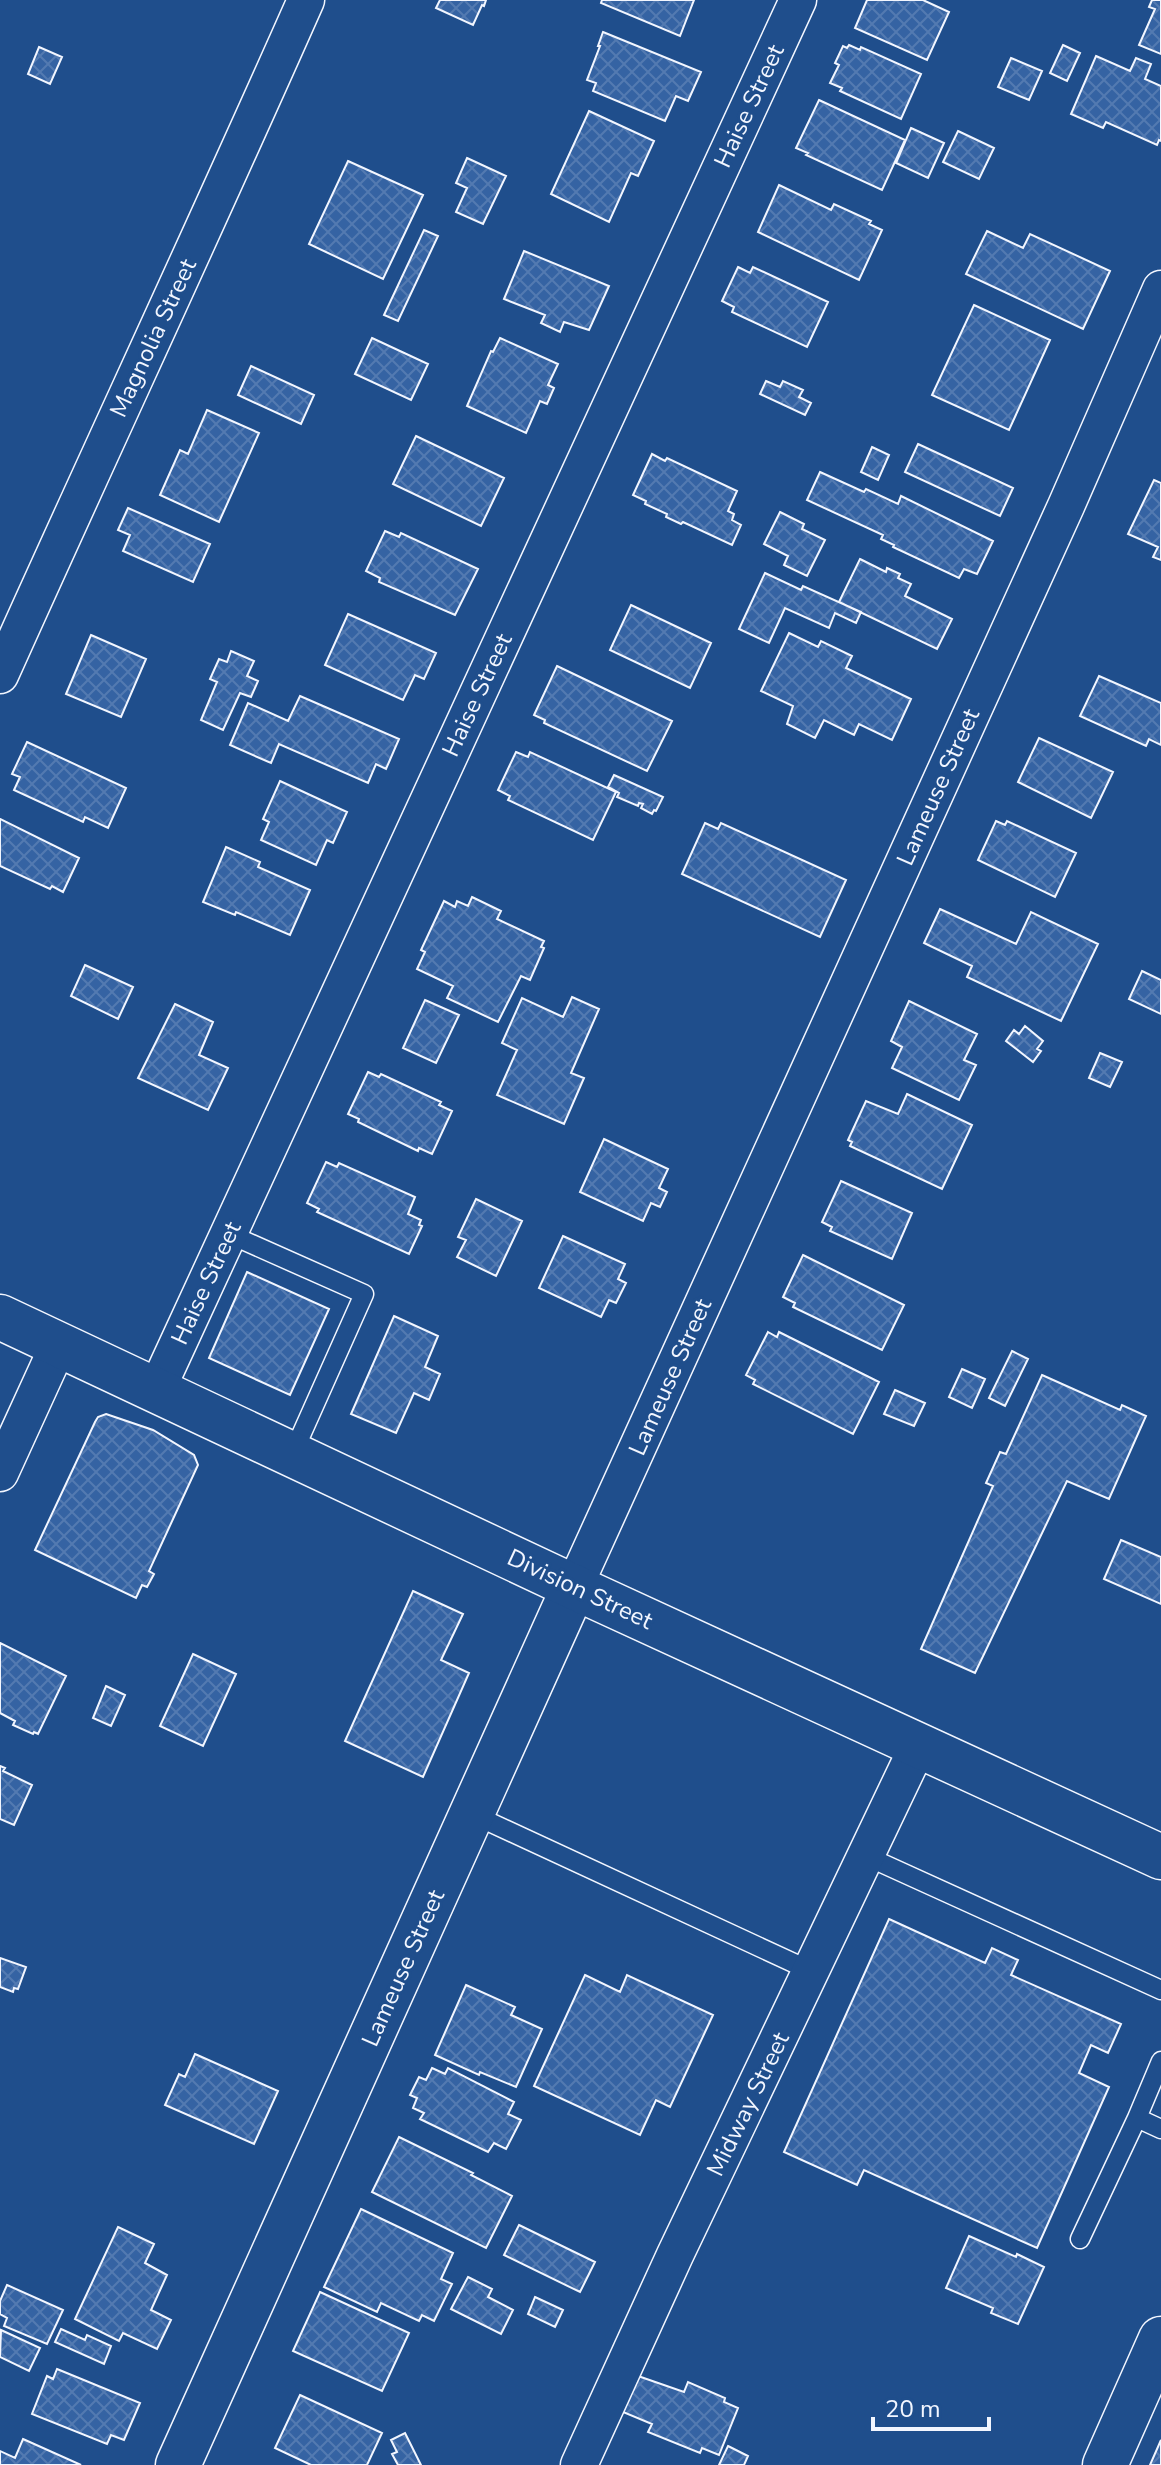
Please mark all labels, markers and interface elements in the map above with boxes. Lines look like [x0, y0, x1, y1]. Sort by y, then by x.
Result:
street label: Haise Street [706, 39, 792, 173]
street label: Magnolia Street [102, 253, 204, 422]
street label: Haise Street [434, 628, 520, 762]
street label: Lameuse Street [889, 703, 987, 870]
street label: Haise Street [163, 1216, 249, 1350]
street label: Lameuse Street [621, 1293, 719, 1460]
street label: Division Street [502, 1541, 658, 1637]
street label: Lameuse Street [354, 1884, 452, 2051]
street label: Midway Street [699, 2026, 797, 2181]
scale bar [873, 2381, 989, 2431]
text: 20 m [885, 2393, 941, 2425]

